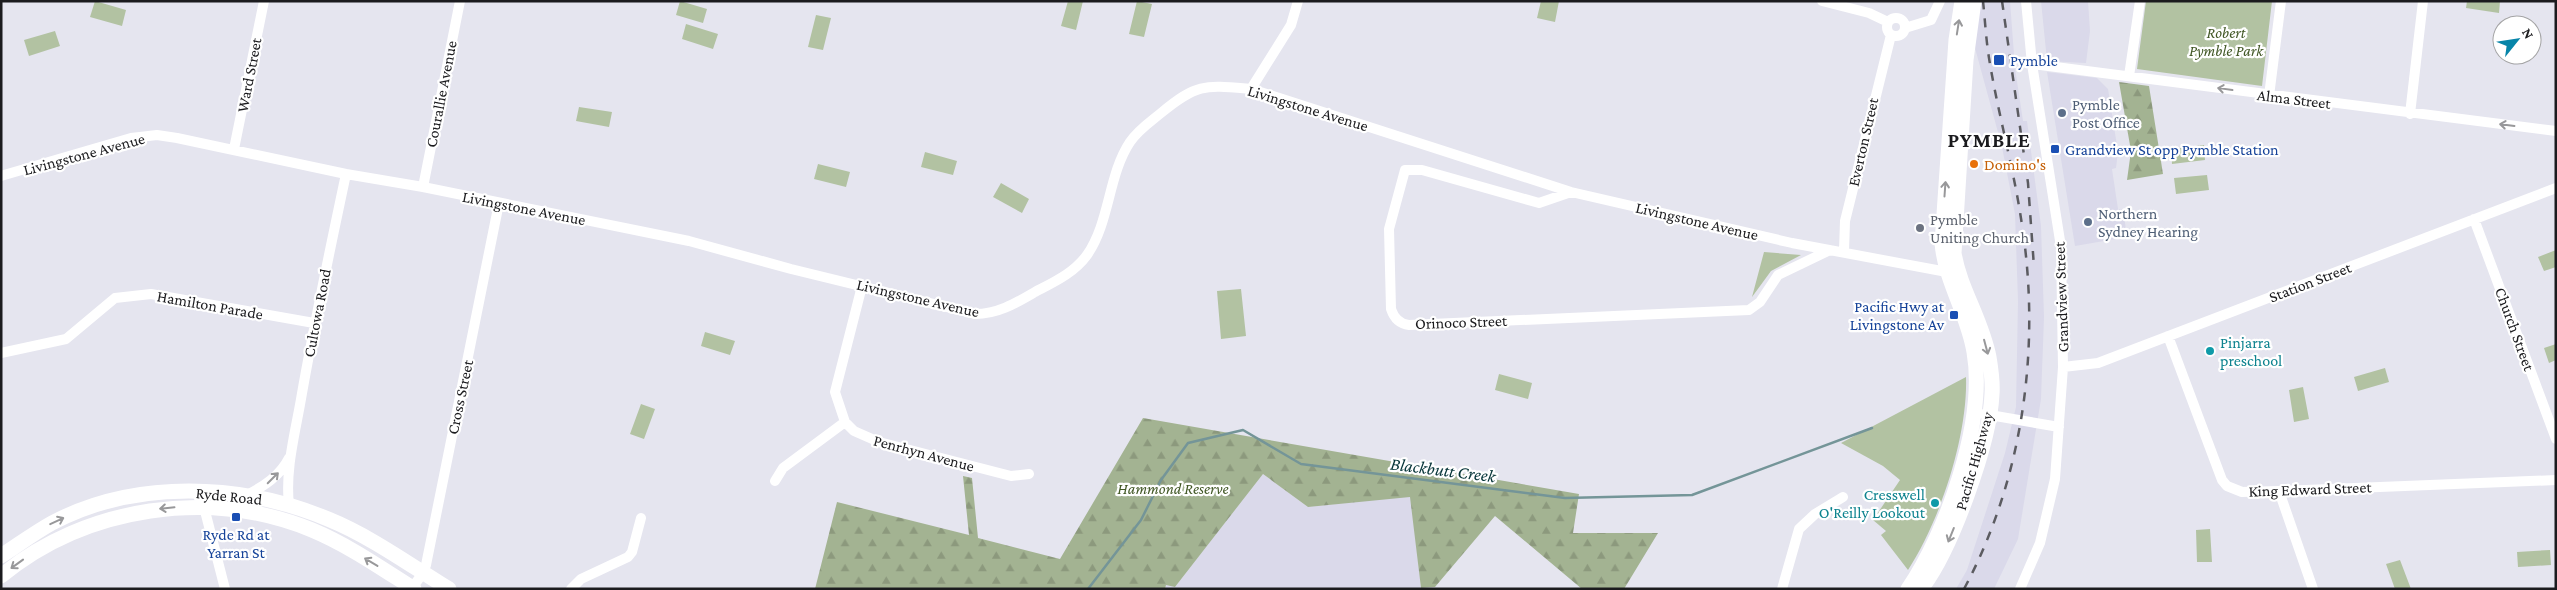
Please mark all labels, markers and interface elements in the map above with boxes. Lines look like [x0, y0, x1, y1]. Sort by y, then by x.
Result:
north arrow [2492, 15, 2542, 65]
one-way arrow [1953, 19, 1963, 35]
park label: Robert Pymble Park [2189, 24, 2264, 60]
text: N [2519, 25, 2538, 42]
street label: Ward Street [233, 36, 265, 114]
street label: Courallie Avenue [422, 39, 460, 149]
place label: Pymble [2010, 52, 2058, 70]
marker: Pymble [1992, 53, 2006, 67]
street label: Livingstone Avenue [1245, 82, 1370, 135]
one-way arrow [2217, 84, 2233, 94]
street label: Alma Street [2256, 86, 2332, 112]
street label: Everton Street [1845, 95, 1882, 188]
place label: Pymble Post Office [2072, 96, 2140, 131]
marker: Pymble Post Office [2056, 107, 2068, 119]
one-way arrow [2500, 120, 2516, 130]
district label: PYMBLE [1947, 128, 2031, 152]
street label: Livingstone Avenue [21, 130, 147, 179]
place label: Grandview St opp Pymble Station [2065, 141, 2279, 159]
marker: Grandview St opp Pymble Station [2049, 143, 2061, 155]
place label: Domino's [1984, 156, 2046, 173]
marker: Domino's [1968, 158, 1980, 170]
one-way arrow [1940, 181, 1950, 197]
street label: Livingstone Avenue [461, 188, 587, 229]
street label: Livingstone Avenue [1634, 199, 1760, 244]
place label: Northern Sydney Hearing [2098, 205, 2198, 241]
place label: Pymble Uniting Church [1930, 211, 2029, 247]
marker: Northern Sydney Hearing [2082, 216, 2094, 228]
marker: Pymble Uniting Church [1914, 222, 1926, 234]
street label: Grandview Street [2051, 241, 2071, 353]
street label: Station Street [2267, 258, 2354, 305]
street label: Cultowa Road [300, 267, 334, 359]
street label: Livingstone Avenue [855, 276, 981, 321]
street label: Church Street [2492, 285, 2538, 374]
street label: Hamilton Parade [156, 287, 264, 323]
place label: Pacific Hwy at Livingstone Av [1850, 298, 1945, 334]
marker: Pacific Hwy at Livingstone Av [1948, 309, 1960, 321]
street label: Orinoco Street [1415, 312, 1508, 332]
place label: Pinjarra preschool [2220, 334, 2282, 370]
one-way arrow [1982, 339, 1992, 355]
marker: Pinjarra preschool [2204, 345, 2216, 357]
street label: Cross Street [444, 357, 476, 436]
street label: Pacific Highway [1952, 409, 1997, 512]
street label: Penrhyn Avenue [872, 431, 976, 476]
water label: Blackbutt Creek [1389, 454, 1498, 487]
one-way arrow [267, 472, 279, 484]
street label: King Edward Street [2248, 478, 2373, 501]
park label: Hammond Reserve [1117, 480, 1229, 497]
street label: Ryde Road [195, 484, 264, 509]
place label: Cresswell O'Reilly Lookout [1819, 486, 1926, 522]
marker: Cresswell O'Reilly Lookout [1929, 497, 1941, 509]
one-way arrow [160, 504, 176, 513]
marker: Ryde Rd at Yarran St [230, 511, 242, 523]
one-way arrow [49, 516, 64, 526]
place label: Ryde Rd at Yarran St [202, 526, 270, 561]
one-way arrow [1946, 527, 1956, 542]
one-way arrow [364, 557, 379, 567]
one-way arrow [10, 559, 24, 569]

